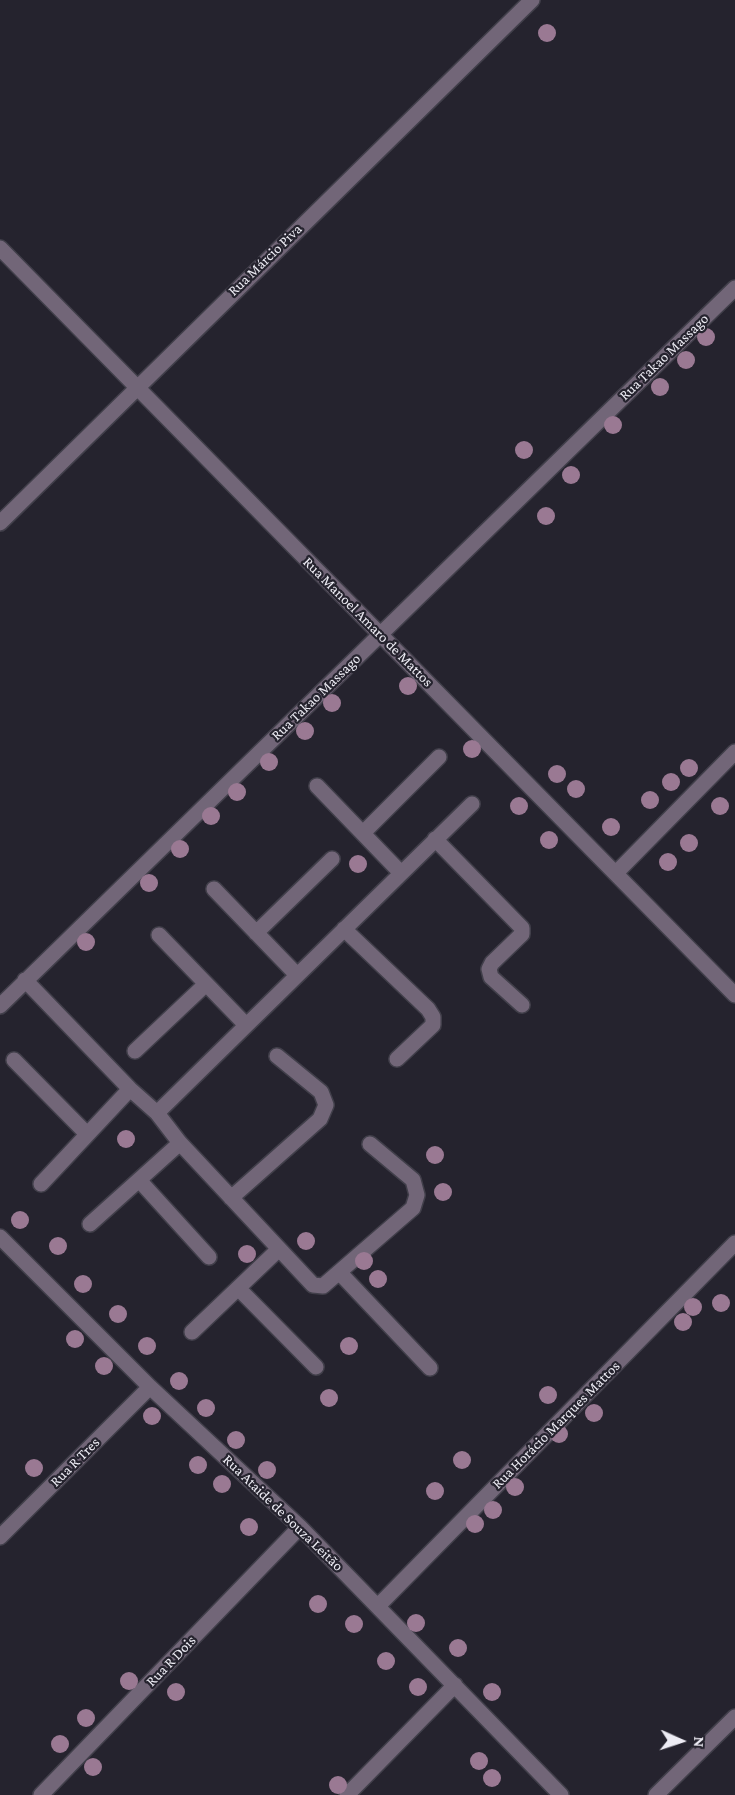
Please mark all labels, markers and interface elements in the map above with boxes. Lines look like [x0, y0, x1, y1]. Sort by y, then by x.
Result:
street label: Rua Márcio Piva [224, 220, 306, 300]
street label: Rua Takao Massago [616, 310, 712, 404]
street label: Rua Manoel Amaro de Mattos [299, 553, 437, 691]
street label: Rua Takao Massago [268, 650, 364, 744]
street label: Rua Horácio Marques Mattos [488, 1357, 624, 1493]
street label: Rua R Tres [47, 1434, 103, 1490]
street label: Rua Ataide de Souza Leitão [219, 1451, 347, 1575]
street label: Rua R Dois [142, 1632, 200, 1690]
north arrow [651, 1711, 711, 1771]
text: N [691, 1736, 708, 1748]

